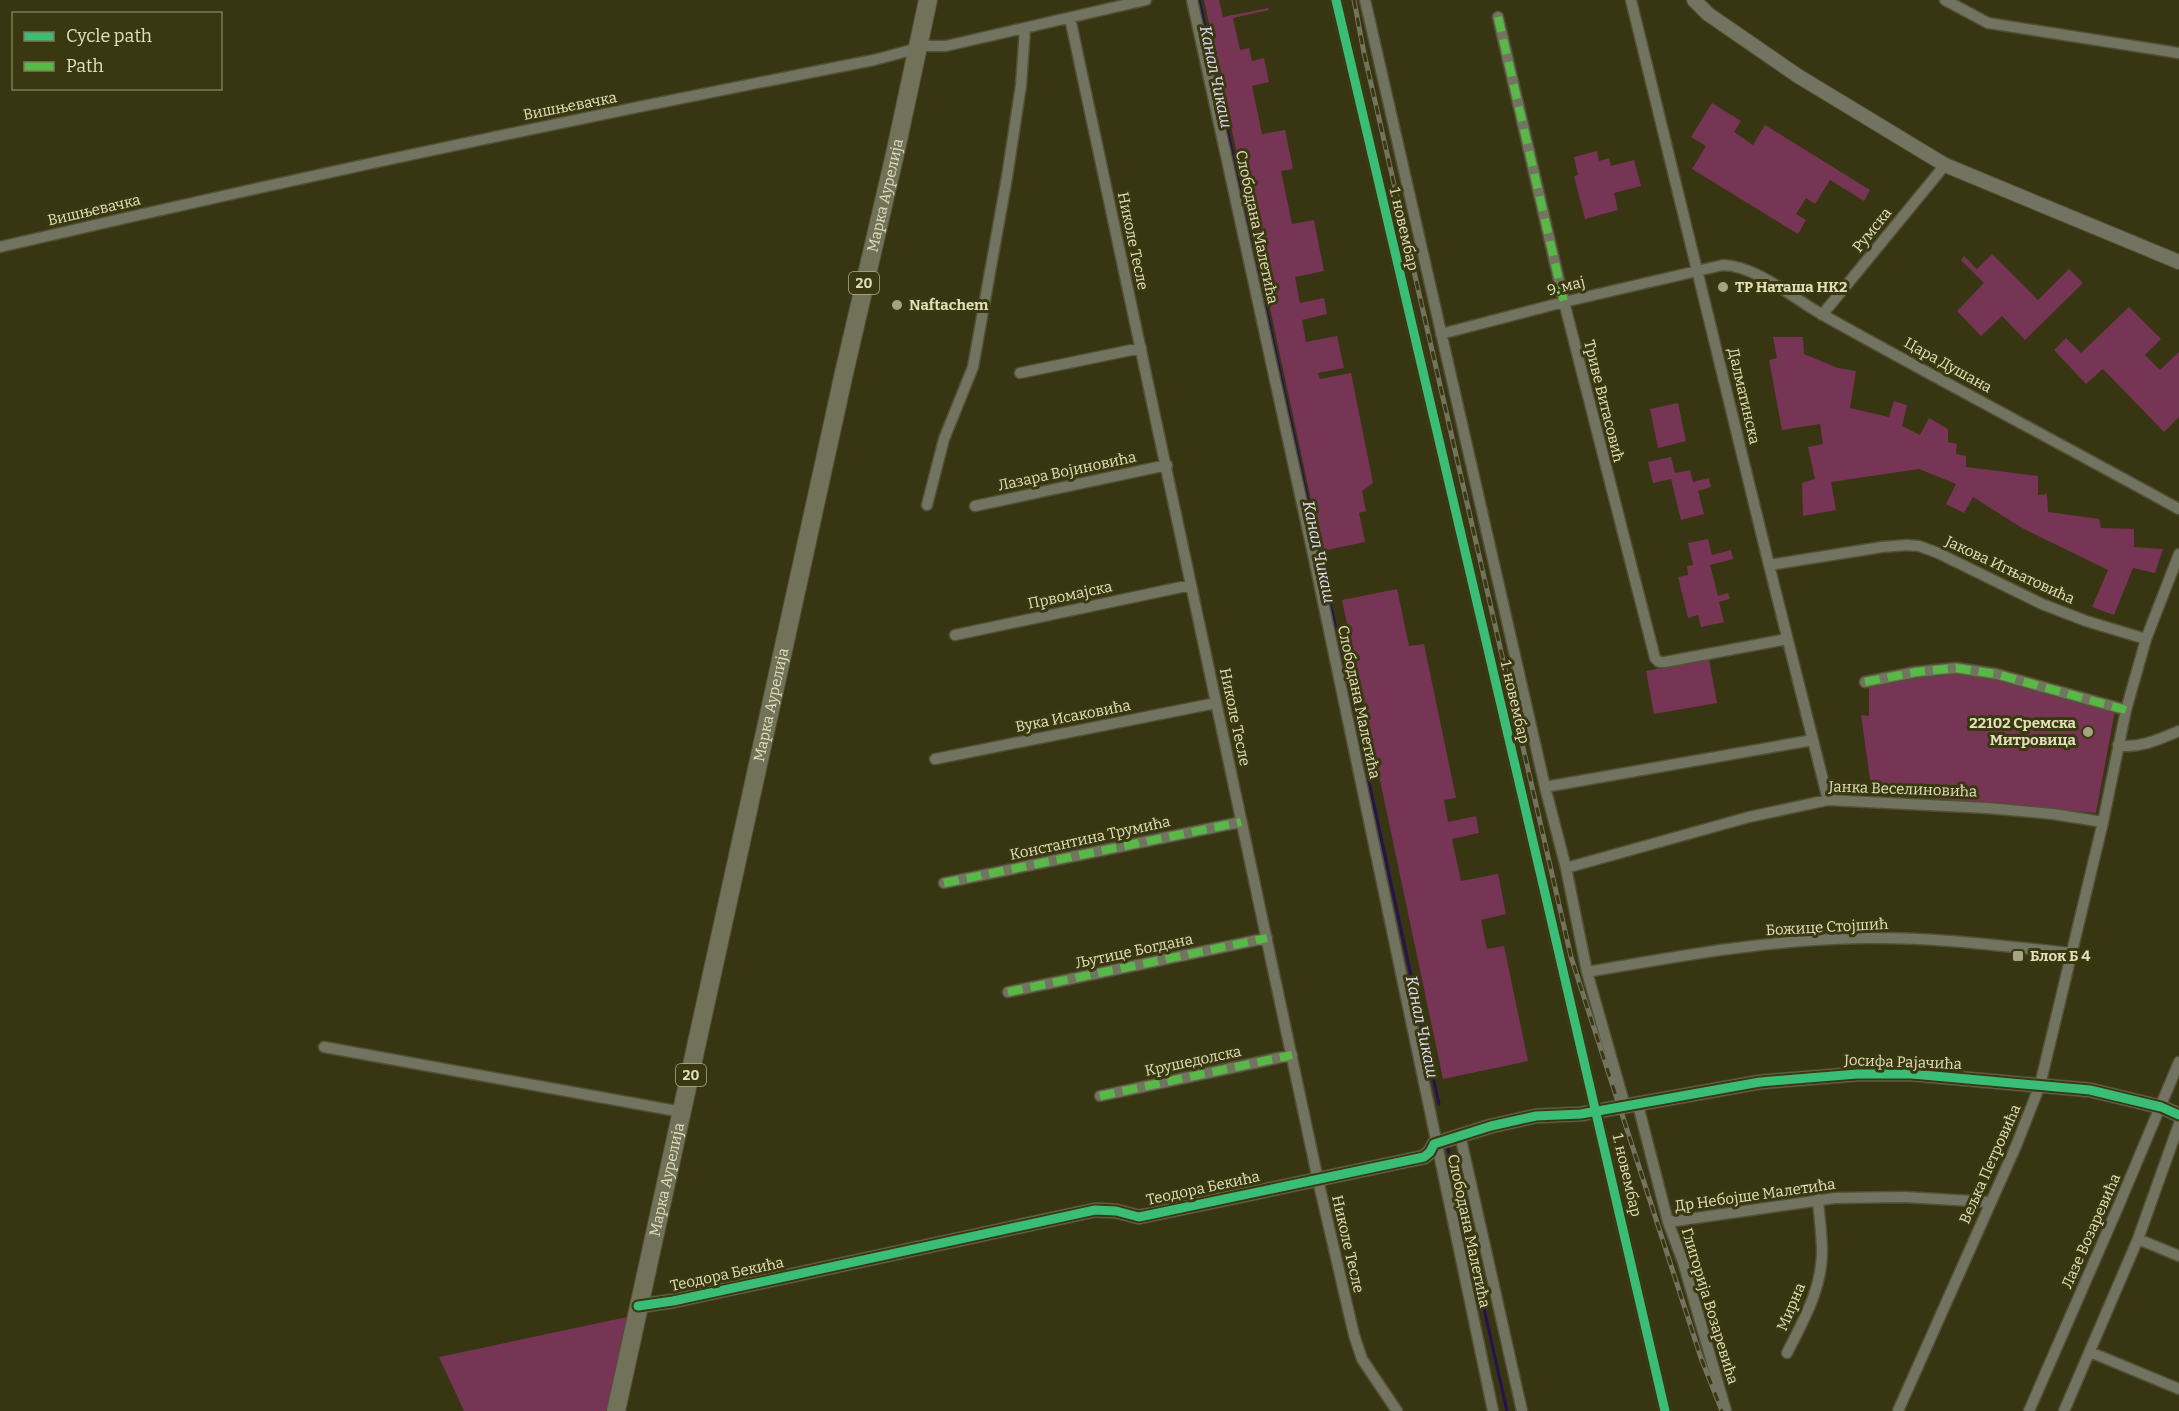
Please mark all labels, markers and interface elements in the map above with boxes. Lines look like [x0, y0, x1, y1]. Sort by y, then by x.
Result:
legend [12, 12, 222, 90]
water label: Канал Чикаш [1196, 24, 1236, 130]
text: Cycle path [66, 25, 152, 47]
text: Path [66, 55, 104, 77]
street label: Вишњевачка [522, 88, 618, 124]
street label: Марка Аурелија [863, 137, 907, 254]
street label: Слободана Малетића [1232, 149, 1282, 305]
street label: 1. новембар [1386, 186, 1422, 272]
street label: Николе Тесле [1114, 190, 1152, 292]
street label: Вишњевачка [46, 191, 142, 229]
street label: Румска [1849, 204, 1895, 256]
road number: 20 [849, 272, 879, 294]
street label: 9. мај [1545, 273, 1587, 299]
place label: ТР Наташа НК2 [1735, 278, 1847, 296]
marker: ТР Наташа НК2 [1716, 280, 1730, 294]
place label: Naftachem [909, 296, 989, 314]
marker: Naftachem [890, 298, 904, 312]
street label: Цара Душана [1901, 333, 1995, 397]
street label: Триве Витасовић [1580, 338, 1628, 465]
street label: Далматинска [1724, 346, 1764, 446]
street label: Лазара Војиновића [996, 448, 1138, 494]
water label: Канал Чикаш [1299, 499, 1339, 605]
street label: Јакова Игњатовића [1942, 532, 2078, 608]
street label: Првомајска [1026, 577, 1114, 613]
street label: Слободана Малетића [1334, 624, 1384, 780]
street label: Марка Аурелија [750, 646, 792, 763]
street label: 1. новембар [1497, 659, 1533, 745]
street label: Николе Тесле [1216, 666, 1254, 768]
street label: Вука Исаковића [1014, 696, 1132, 736]
place label: 22102 Сремска Митровица [1969, 714, 2077, 749]
marker: 22102 Сремска Митровица [2081, 725, 2095, 739]
street label: Јанка Веселиновића [1827, 777, 1978, 801]
street label: Константина Трумића [1008, 812, 1172, 864]
street label: Божице Стојшић [1765, 915, 1889, 939]
street label: Љутице Богдана [1073, 930, 1195, 972]
place label: Блок Б 4 [2030, 947, 2090, 965]
marker: Блок Б 4 [2011, 949, 2025, 963]
water label: Канал Чикаш [1402, 974, 1442, 1080]
street label: Крушедолска [1143, 1042, 1243, 1080]
street label: Јосифа Рајачића [1843, 1051, 1962, 1073]
road number: 20 [676, 1064, 706, 1086]
street label: Вељка Петровића [1956, 1101, 2024, 1227]
street label: Марка Аурелија [646, 1121, 688, 1238]
street label: 1. новембар [1609, 1132, 1645, 1218]
street label: Слободана Малетића [1444, 1153, 1494, 1309]
street label: Теодора Бекића [1145, 1167, 1261, 1209]
street label: Лазе Возаревића [2058, 1171, 2124, 1291]
street label: Др Небојше Малетића [1673, 1175, 1837, 1215]
street label: Николе Тесле [1328, 1193, 1368, 1295]
street label: Глигорија Возаревића [1678, 1226, 1742, 1386]
street label: Теодора Бекића [669, 1253, 785, 1295]
street label: Мирна [1773, 1280, 1809, 1334]

